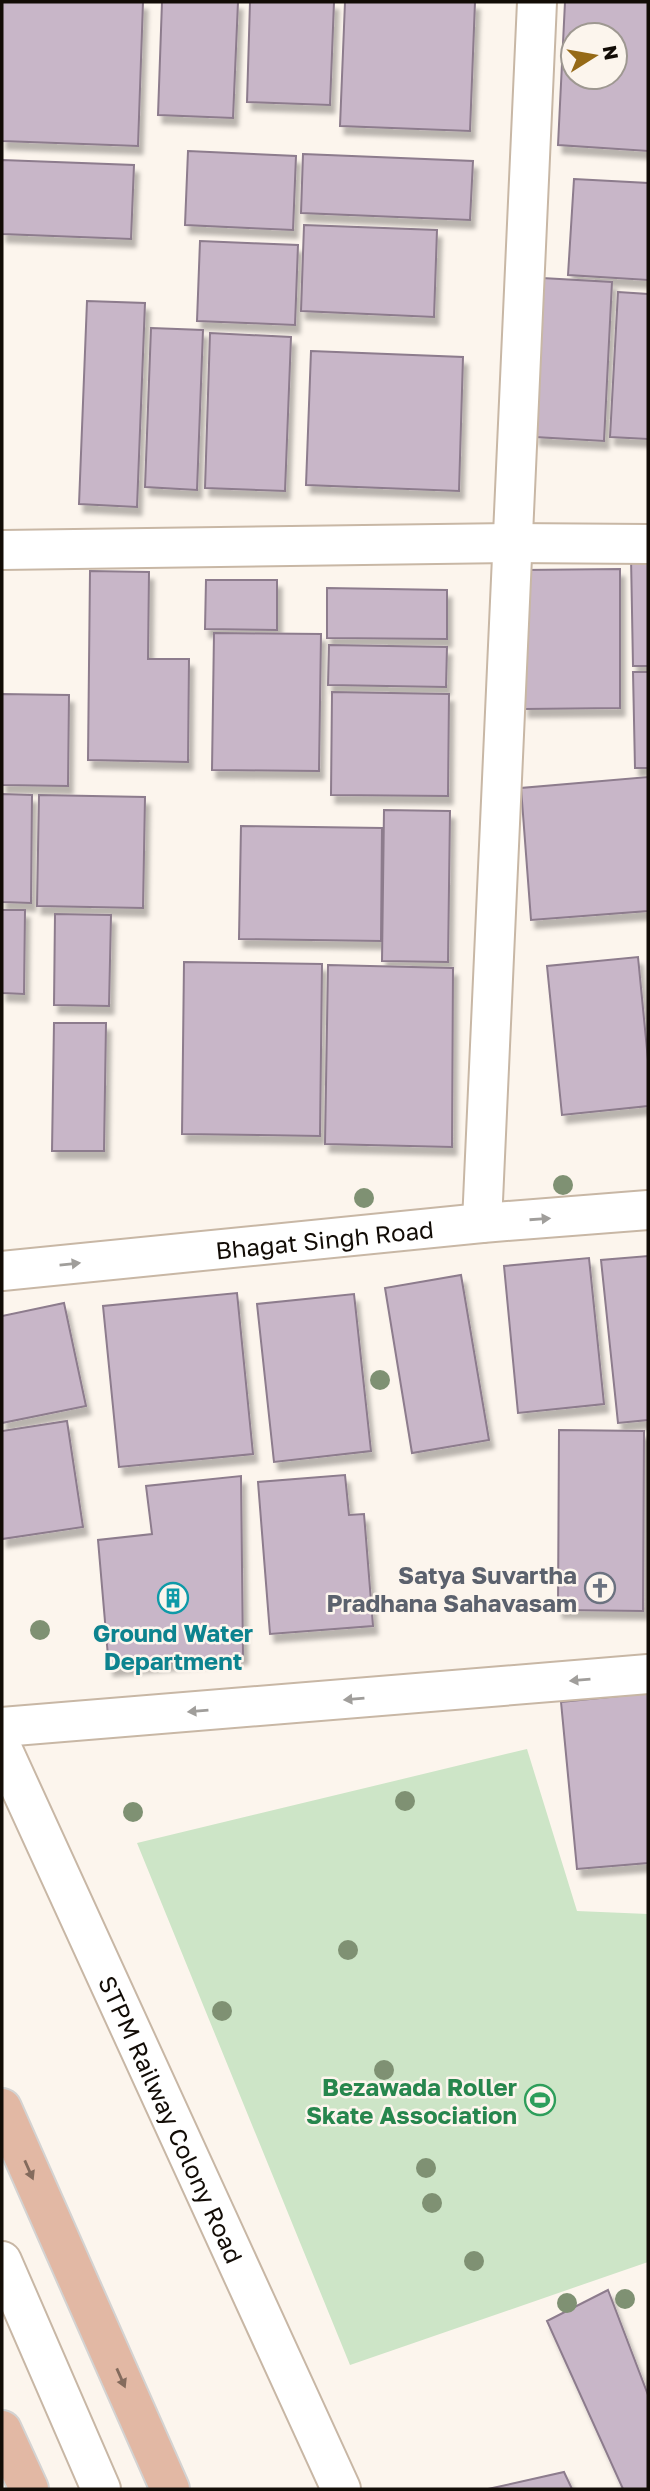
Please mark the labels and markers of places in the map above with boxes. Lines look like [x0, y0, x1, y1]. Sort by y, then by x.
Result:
place label: Satya Suvartha Pradhana Sahavasam [326, 1560, 577, 1617]
church icon: Satya Suvartha Pradhana Sahavasam [583, 1571, 617, 1605]
building icon: Ground Water Department [156, 1581, 190, 1615]
place label: Ground Water Department [93, 1618, 253, 1675]
place label: Bezawada Roller Skate Association [306, 2072, 517, 2129]
sports icon: Bezawada Roller Skate Association [523, 2083, 557, 2117]

